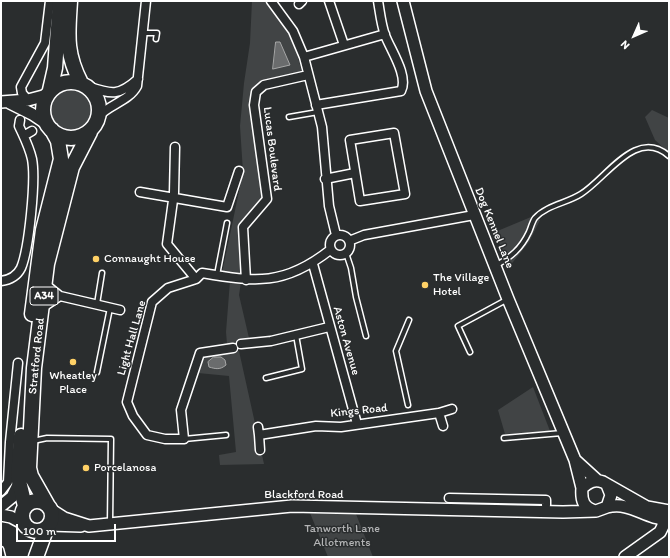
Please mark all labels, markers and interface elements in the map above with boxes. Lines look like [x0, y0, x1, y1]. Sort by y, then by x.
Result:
north arrow [614, 16, 654, 56]
text: N [618, 38, 632, 52]
street label: Lucas Boulevard [260, 106, 284, 192]
street label: Dog Kennel Lane [471, 185, 517, 271]
place label: Connaught House [104, 252, 196, 266]
marker: Connaught House [91, 254, 101, 264]
place label: The Village Hotel [433, 271, 489, 299]
marker: The Village Hotel [420, 280, 430, 290]
road number: A34 [30, 287, 58, 305]
street label: Light Hall Lane [114, 299, 150, 377]
street label: Aston Avenue [329, 305, 363, 377]
street label: Stratford Road [26, 317, 48, 395]
marker: Wheatley Place [68, 357, 78, 367]
place label: Wheatley Place [49, 369, 97, 397]
street label: Kings Road [330, 401, 388, 421]
place label: Porcelanosa [94, 461, 156, 475]
marker: Porcelanosa [81, 463, 91, 473]
street label: Blackford Road [264, 488, 344, 502]
scale bar [18, 516, 118, 542]
park label: Tanworth Lane Allotments [304, 522, 380, 550]
text: 100 m [23, 524, 56, 538]

